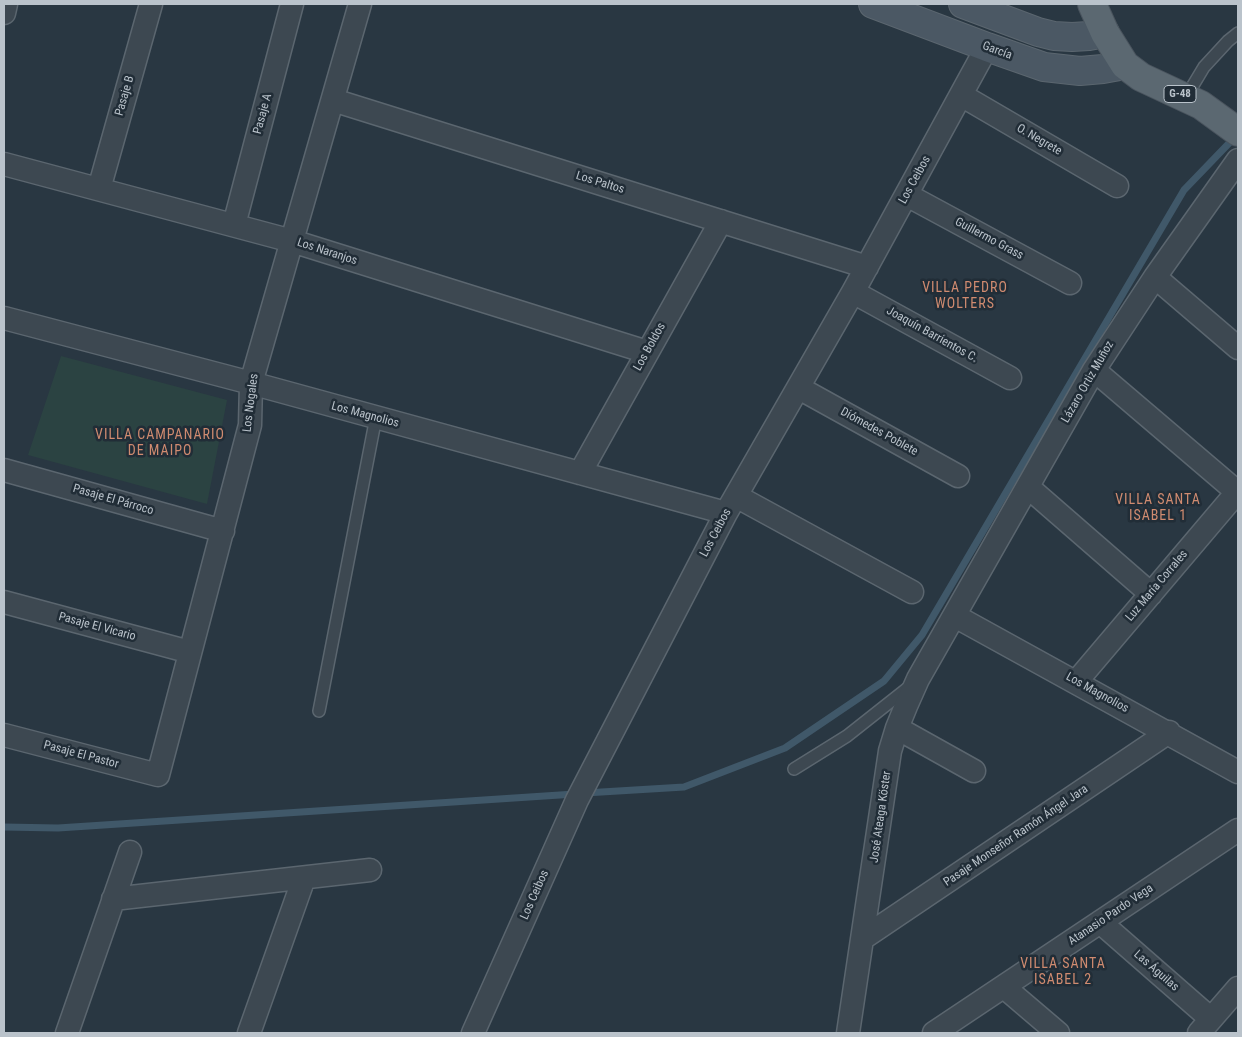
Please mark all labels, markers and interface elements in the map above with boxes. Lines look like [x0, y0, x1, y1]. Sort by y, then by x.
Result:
street label: García [980, 39, 1014, 63]
street label: Pasaje B [112, 74, 138, 118]
road number: G-48 [1164, 86, 1196, 102]
street label: Pasaje A [251, 92, 275, 136]
street label: O. Negrete [1014, 121, 1064, 159]
street label: Los Ceibos [896, 154, 934, 206]
street label: Los Paltos [574, 169, 626, 197]
street label: Guillermo Grass [952, 215, 1026, 263]
street label: Los Naranjos [295, 236, 359, 268]
district label: VILLA PEDRO WOLTERS [921, 280, 1009, 312]
street label: Joaquín Barrientos C. [884, 304, 980, 366]
street label: Los Boldos [631, 320, 669, 374]
street label: Lázaro Ortiz Muñoz [1059, 338, 1117, 426]
street label: Los Nogales [240, 373, 262, 433]
street label: Los Magnolios [330, 399, 400, 431]
street label: Diómedes Poblete [838, 405, 920, 459]
district label: VILLA CAMPANARIO DE MAIPO [93, 427, 227, 460]
street label: Pasaje El Párroco [71, 482, 155, 518]
district label: VILLA SANTA ISABEL 1 [1114, 492, 1202, 524]
street label: Los Ceibos [697, 506, 735, 560]
street label: Luz María Corrales [1123, 547, 1191, 625]
street label: Pasaje El Vicario [57, 610, 137, 644]
street label: Los Magnolios [1063, 670, 1131, 716]
street label: Pasaje El Pastor [42, 738, 120, 772]
street label: José Ateaga Köster [867, 770, 895, 864]
street label: Pasaje Monseñor Ramón Ángel Jara [941, 782, 1091, 890]
street label: Los Ceibos [518, 868, 552, 922]
street label: Atanasio Pardo Vega [1066, 881, 1156, 949]
street label: Las Águilas [1131, 948, 1181, 994]
district label: VILLA SANTA ISABEL 2 [1019, 956, 1107, 989]

